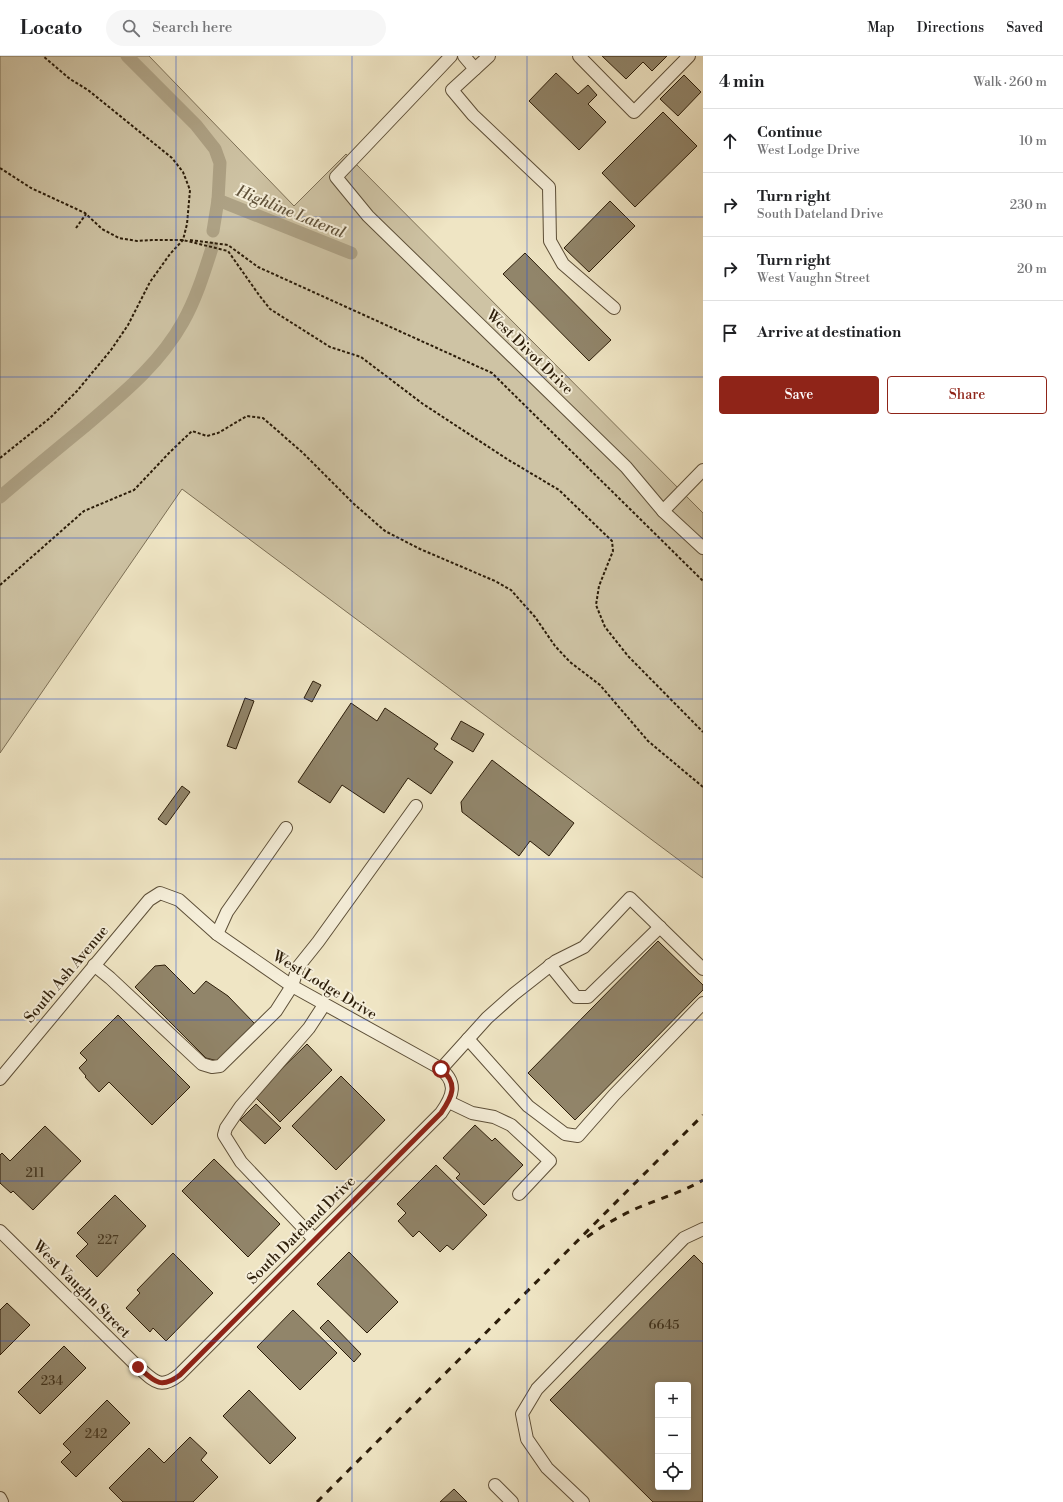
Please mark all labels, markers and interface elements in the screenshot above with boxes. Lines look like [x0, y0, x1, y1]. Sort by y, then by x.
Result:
search box [106, 10, 386, 46]
text: Locato [20, 16, 82, 40]
icon: search [120, 17, 142, 39]
text: Search here [152, 18, 232, 37]
text: Map [867, 19, 895, 37]
text: Directions [917, 19, 984, 37]
text: Saved [1006, 19, 1043, 37]
text: 4 min [719, 71, 764, 93]
text: Walk · 260 m [973, 74, 1047, 90]
text: Continue [757, 123, 822, 142]
icon: ahead [719, 130, 741, 152]
text: 10 m [1019, 133, 1047, 149]
text: West Lodge Drive [757, 142, 860, 158]
water label: Highline Lateral [232, 181, 349, 243]
text: Turn right [757, 187, 831, 206]
icon: right [719, 194, 741, 216]
text: 230 m [1010, 197, 1047, 213]
text: South Dateland Drive [757, 206, 883, 222]
text: Turn right [757, 251, 831, 270]
icon: right [719, 258, 741, 280]
text: 20 m [1017, 261, 1047, 277]
text: West Vaughn Street [757, 270, 870, 286]
street label: West Divot Drive [481, 305, 577, 399]
icon: arrive [719, 322, 741, 344]
text: Arrive at destination [757, 323, 901, 342]
button: Save [719, 376, 879, 414]
button: Share [887, 376, 1047, 414]
street label: South Ash Avenue [20, 922, 113, 1027]
street label: West Lodge Drive [268, 946, 380, 1024]
route start [432, 1060, 450, 1078]
house number: 211 [25, 1165, 45, 1181]
street label: South Dateland Drive [243, 1172, 360, 1289]
house number: 227 [97, 1232, 119, 1248]
street label: West Vaughn Street [28, 1236, 135, 1343]
house number: 6645 [649, 1317, 679, 1333]
route end [129, 1358, 147, 1376]
house number: 234 [41, 1373, 64, 1389]
map controls [655, 1382, 691, 1490]
button: + [655, 1382, 691, 1418]
button: − [655, 1418, 691, 1454]
house number: 242 [85, 1426, 107, 1442]
button: locate [655, 1454, 691, 1490]

